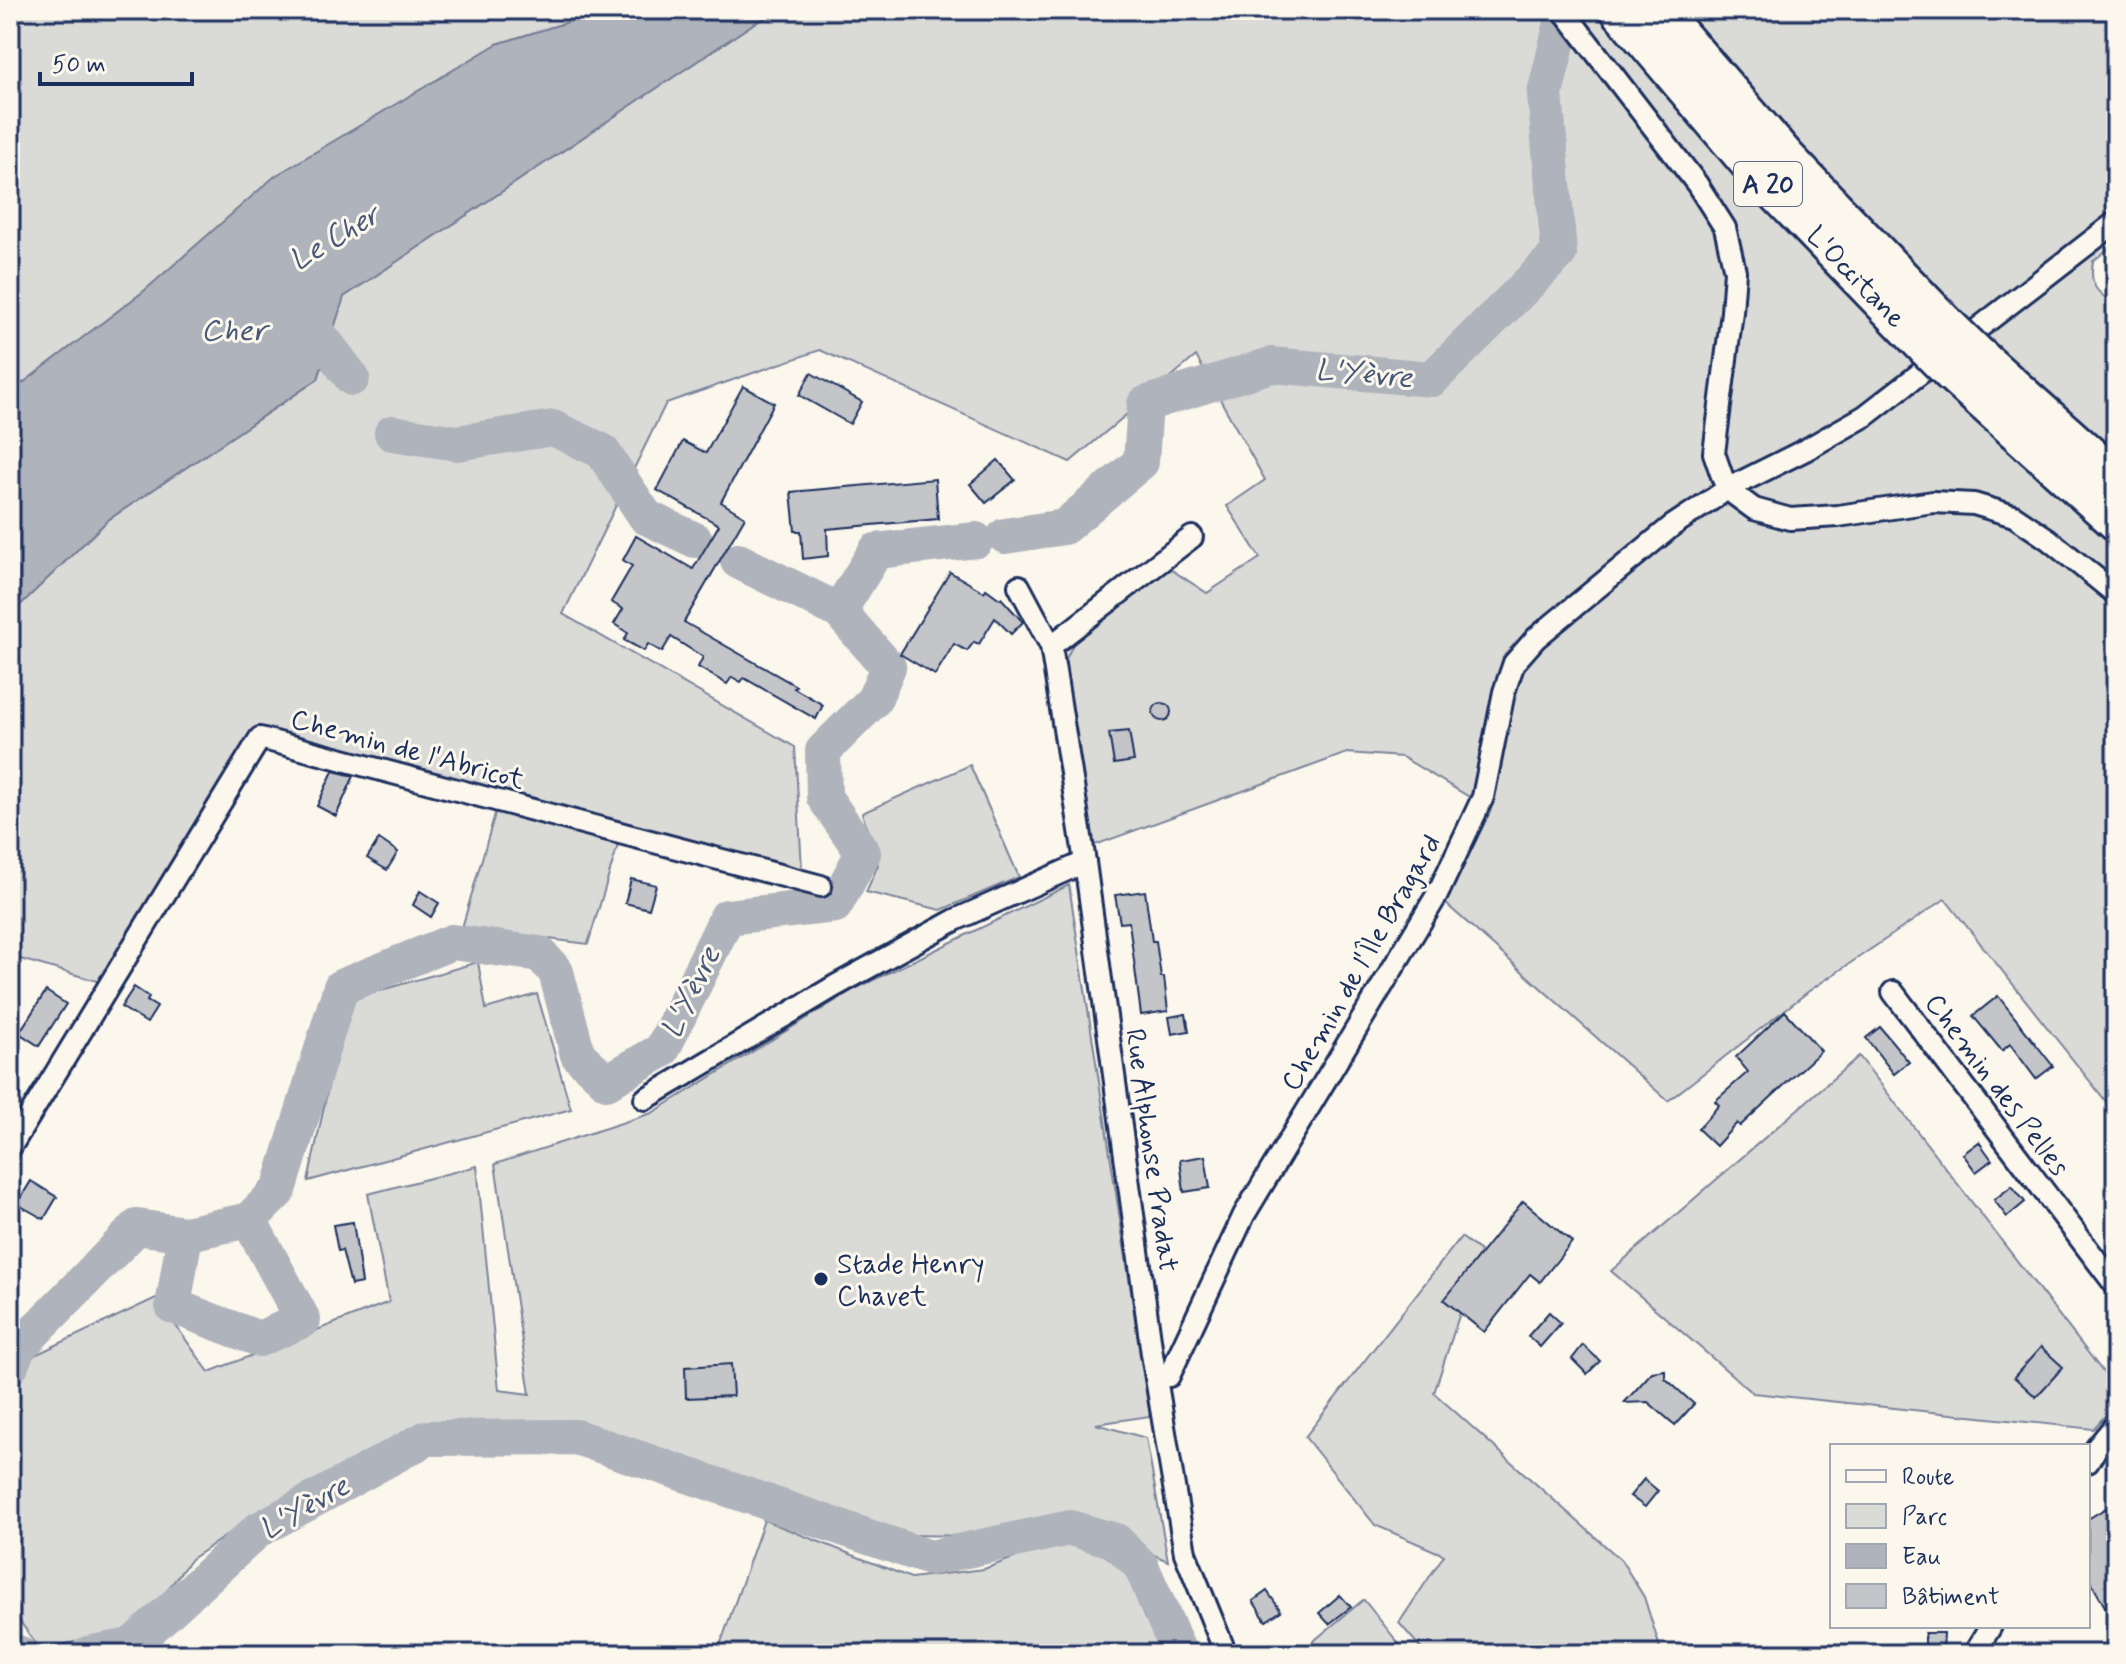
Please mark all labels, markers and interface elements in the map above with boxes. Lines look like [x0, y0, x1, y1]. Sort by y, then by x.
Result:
scale bar [40, 36, 192, 86]
text: 50 m [52, 50, 106, 81]
road number: A 20 [1734, 162, 1802, 206]
water label: Le Cher [282, 194, 390, 280]
street label: L'Occitane [1797, 219, 1913, 337]
water label: Cher [201, 312, 271, 351]
water label: L'Yèvre [1314, 351, 1415, 398]
street label: Chemin de l'Abricot [286, 701, 529, 800]
street label: Chemin de l'Île Bragard [1274, 828, 1451, 1098]
water label: L'Yèvre [653, 939, 731, 1045]
street label: Chemin des Pelles [1915, 987, 2077, 1184]
street label: Rue Alphonse Pradat [1115, 1026, 1186, 1274]
place label: Stade Henry Chavet [837, 1247, 985, 1316]
marker: Stade Henry Chavet [812, 1270, 830, 1288]
legend [1830, 1444, 2090, 1628]
text: Route [1902, 1462, 1954, 1493]
water label: L'Yèvre [253, 1467, 358, 1549]
text: Parc [1902, 1502, 1947, 1533]
text: Eau [1902, 1542, 1941, 1573]
text: Bâtiment [1902, 1582, 2000, 1613]

